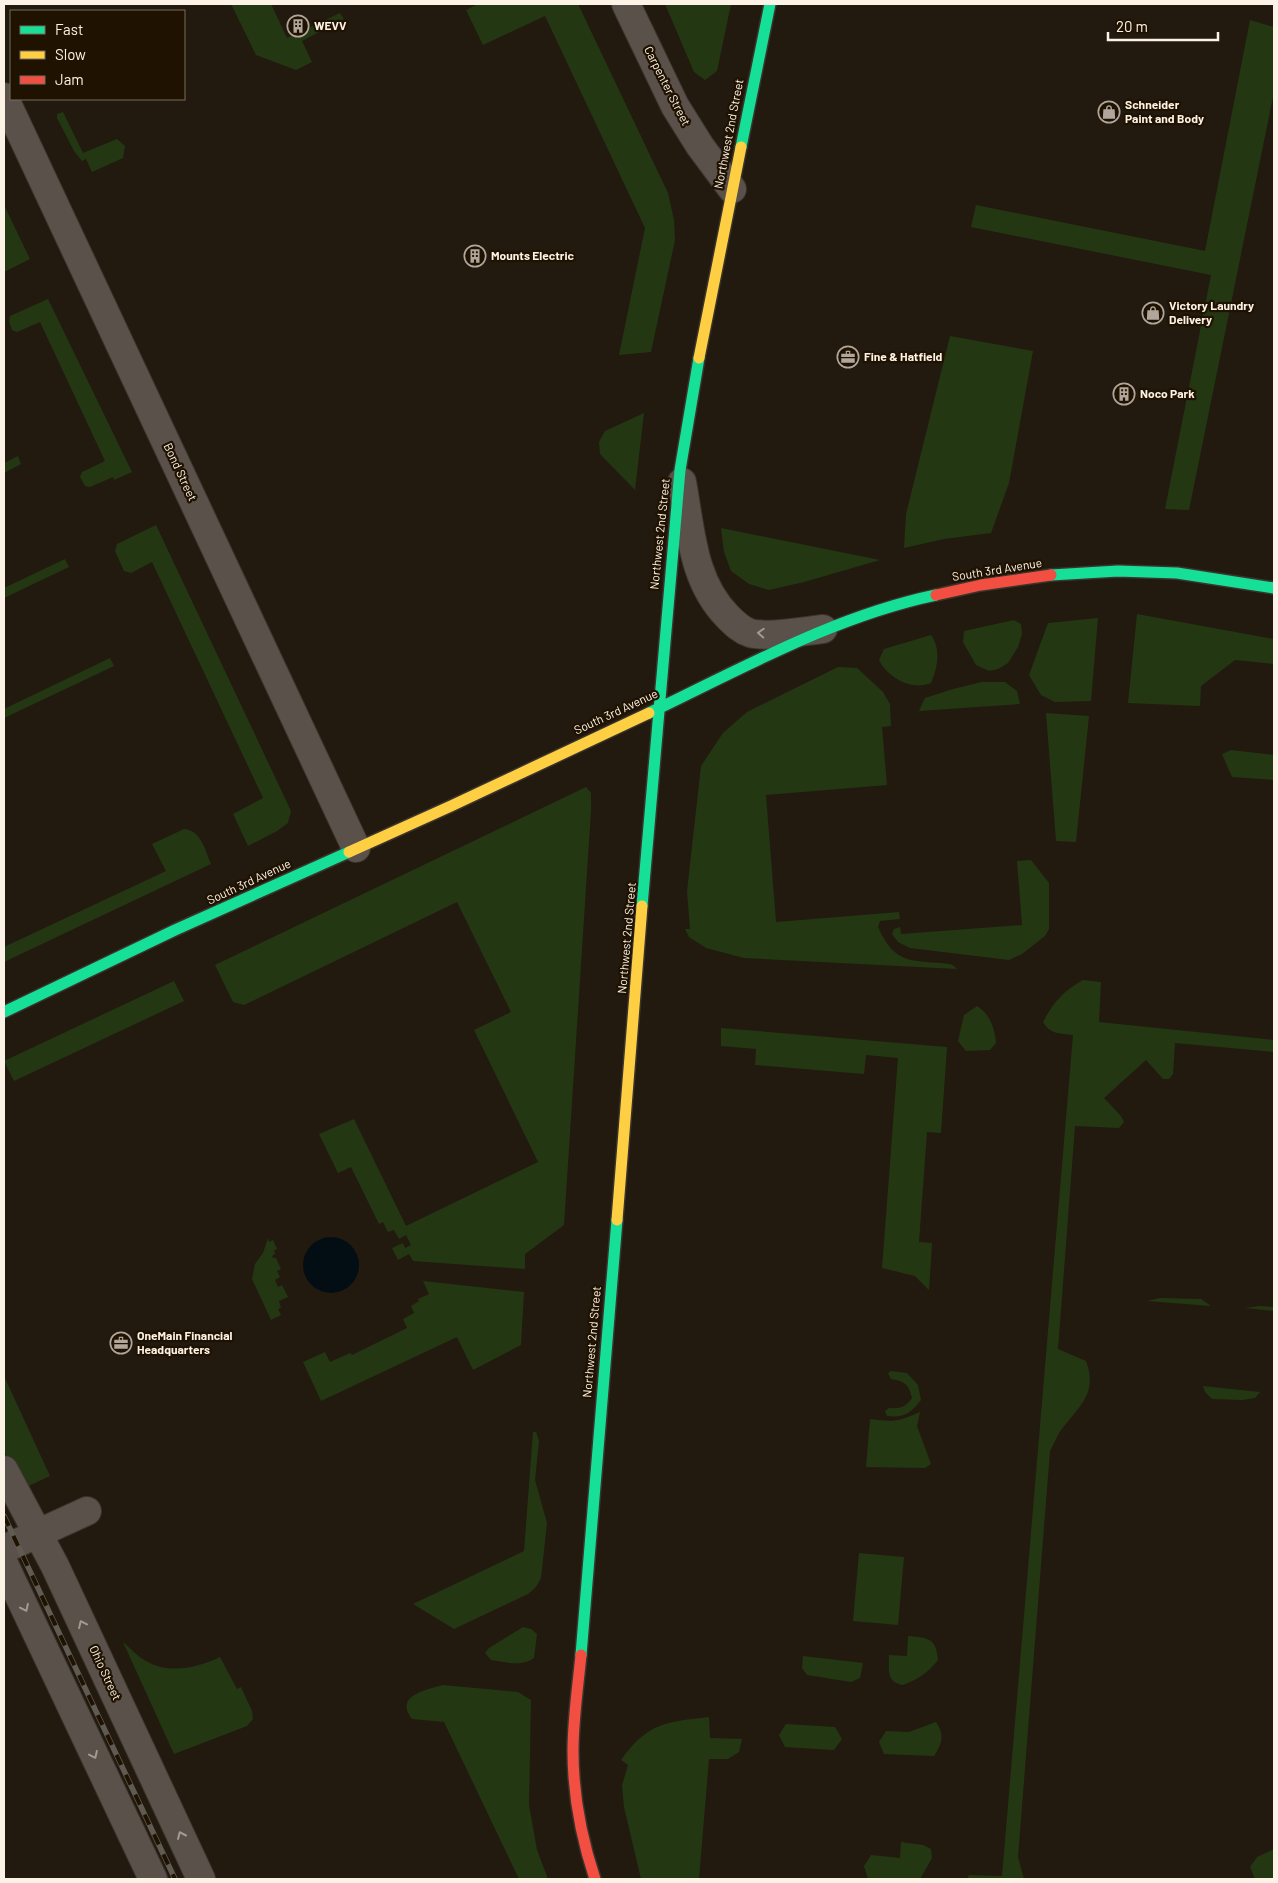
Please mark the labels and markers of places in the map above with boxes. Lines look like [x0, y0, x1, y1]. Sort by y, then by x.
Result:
building icon: WEVV [286, 14, 310, 38]
place label: WEVV [314, 18, 347, 32]
place label: Schneider Paint and Body [1125, 97, 1204, 125]
shop icon: Schneider Paint and Body [1097, 100, 1121, 124]
building icon: Mounts Electric [463, 244, 487, 268]
place label: Mounts Electric [491, 248, 575, 262]
place label: Victory Laundry Delivery [1169, 298, 1254, 326]
shop icon: Victory Laundry Delivery [1141, 301, 1165, 325]
office icon: Fine & Hatfield [836, 345, 860, 369]
place label: Fine & Hatfield [864, 349, 943, 363]
building icon: Noco Park [1112, 382, 1136, 406]
place label: Noco Park [1140, 386, 1195, 400]
place label: OneMain Financial Headquarters [137, 1328, 233, 1356]
office icon: OneMain Financial Headquarters [109, 1331, 133, 1355]

